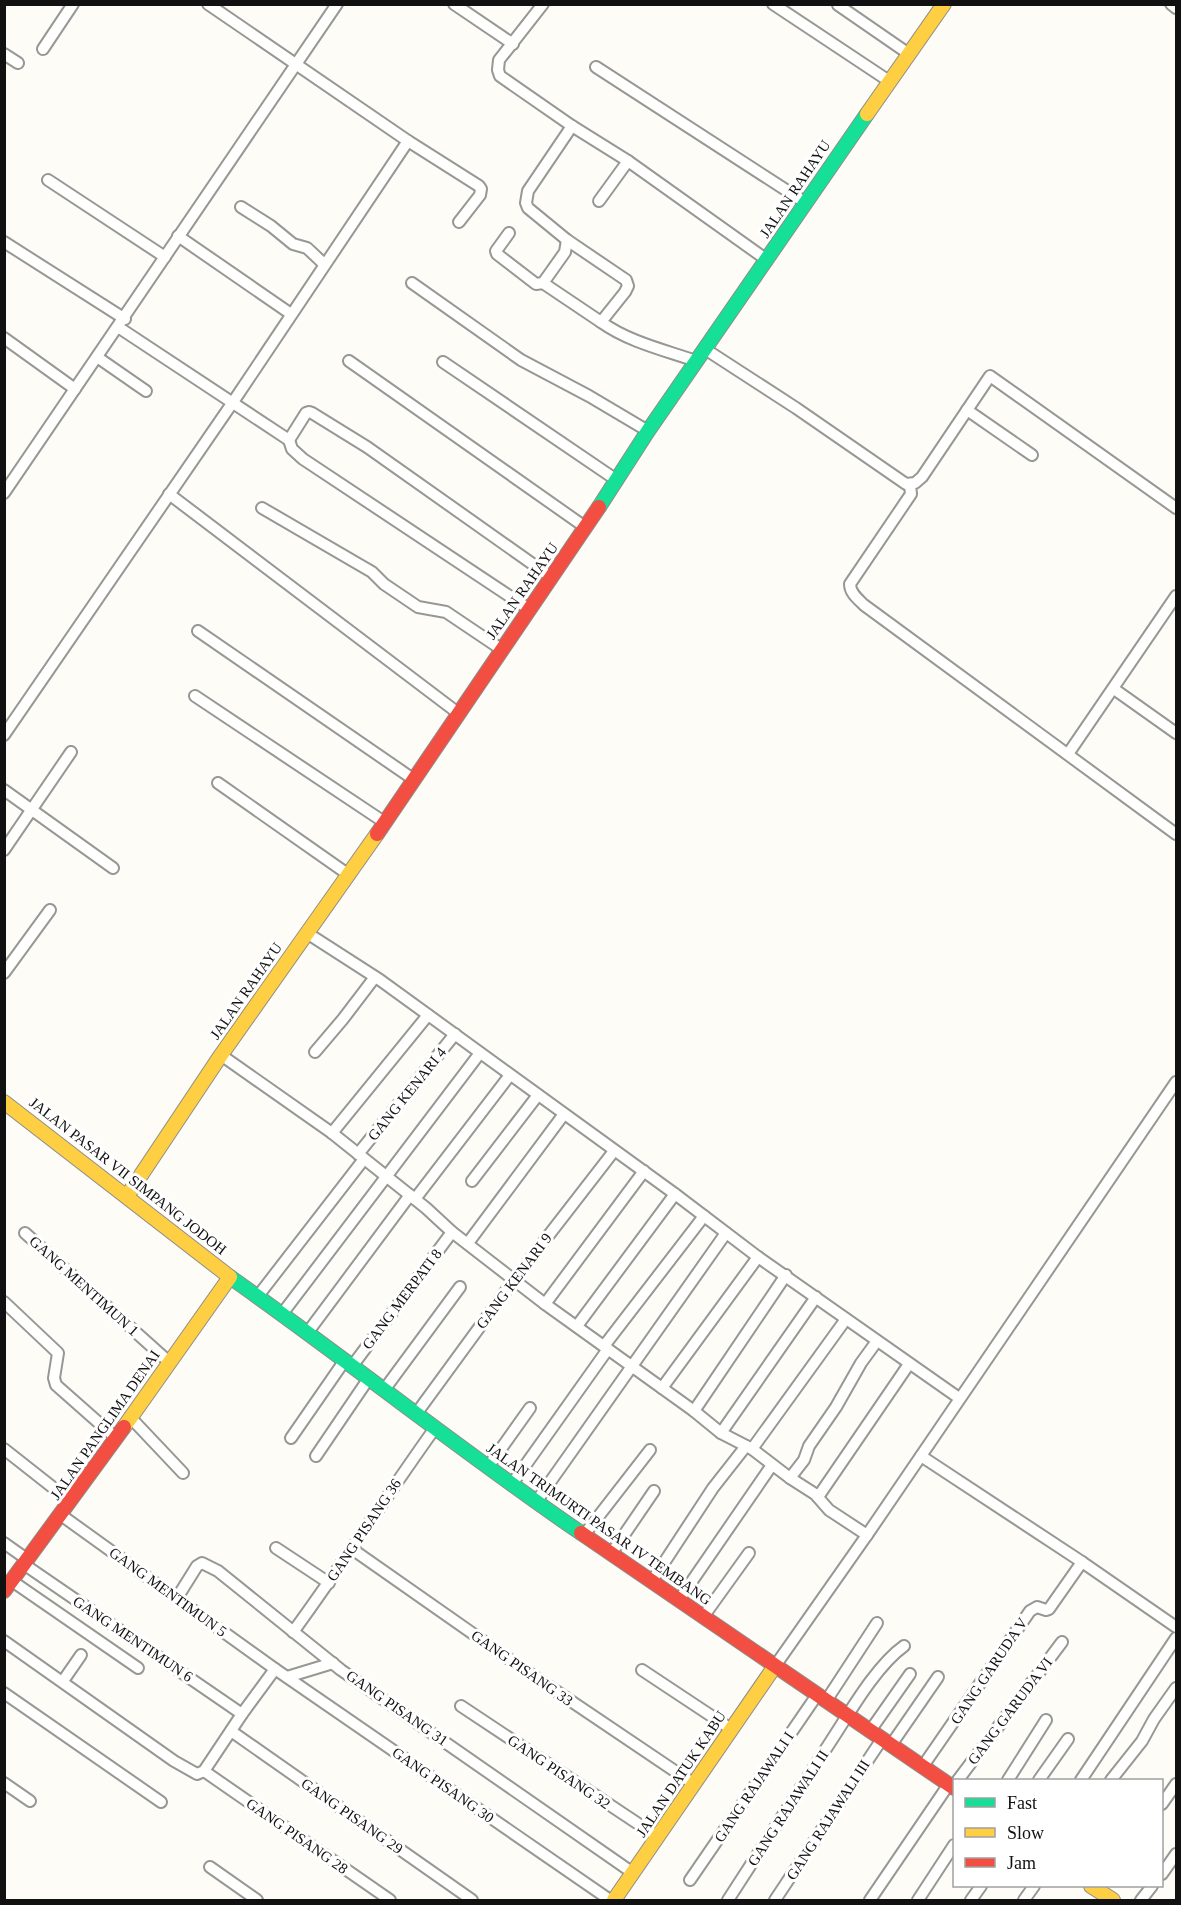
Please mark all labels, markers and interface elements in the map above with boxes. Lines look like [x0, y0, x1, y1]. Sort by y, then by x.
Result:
street label: JALAN RAHAYU [756, 137, 834, 241]
street label: JALAN RAHAYU [483, 540, 561, 642]
street label: JALAN RAHAYU [207, 940, 285, 1042]
street label: GANG KENARI 4 [365, 1044, 450, 1144]
street label: JALAN PASAR VII SIMPANG JODOH [26, 1094, 230, 1258]
street label: GANG KENARI 9 [473, 1230, 555, 1332]
street label: GANG MENTIMUN 1 [26, 1233, 142, 1339]
street label: GANG MERPATI 8 [359, 1246, 445, 1352]
street label: JALAN PANGLIMA DENAI [47, 1347, 163, 1503]
street label: JALAN TRIMURTI PASAR IV TEMBANG [484, 1440, 714, 1608]
street label: GANG PISANG 36 [324, 1475, 404, 1584]
street label: GANG MENTIMUN 5 [106, 1544, 230, 1640]
street label: GANG MENTIMUN 6 [70, 1593, 196, 1685]
street label: GANG GARUDA V [947, 1615, 1031, 1727]
street label: GANG PISANG 33 [468, 1627, 576, 1709]
street label: GANG GARUDA VI [965, 1654, 1055, 1768]
street label: GANG PISANG 31 [343, 1667, 451, 1749]
street label: JALAN DATUK KABU [633, 1708, 729, 1840]
street label: GANG RAJAWALI I [711, 1729, 797, 1845]
street label: GANG PISANG 32 [505, 1732, 613, 1812]
street label: GANG PISANG 30 [389, 1744, 497, 1826]
street label: GANG RAJAWALI II [745, 1747, 831, 1869]
street label: GANG RAJAWALI III [783, 1757, 873, 1883]
street label: GANG PISANG 29 [298, 1775, 406, 1857]
legend [953, 1779, 1163, 1887]
text: Fast [1007, 1793, 1037, 1813]
street label: GANG PISANG 28 [243, 1795, 351, 1877]
text: Slow [1007, 1823, 1044, 1843]
text: Jam [1007, 1853, 1036, 1873]

